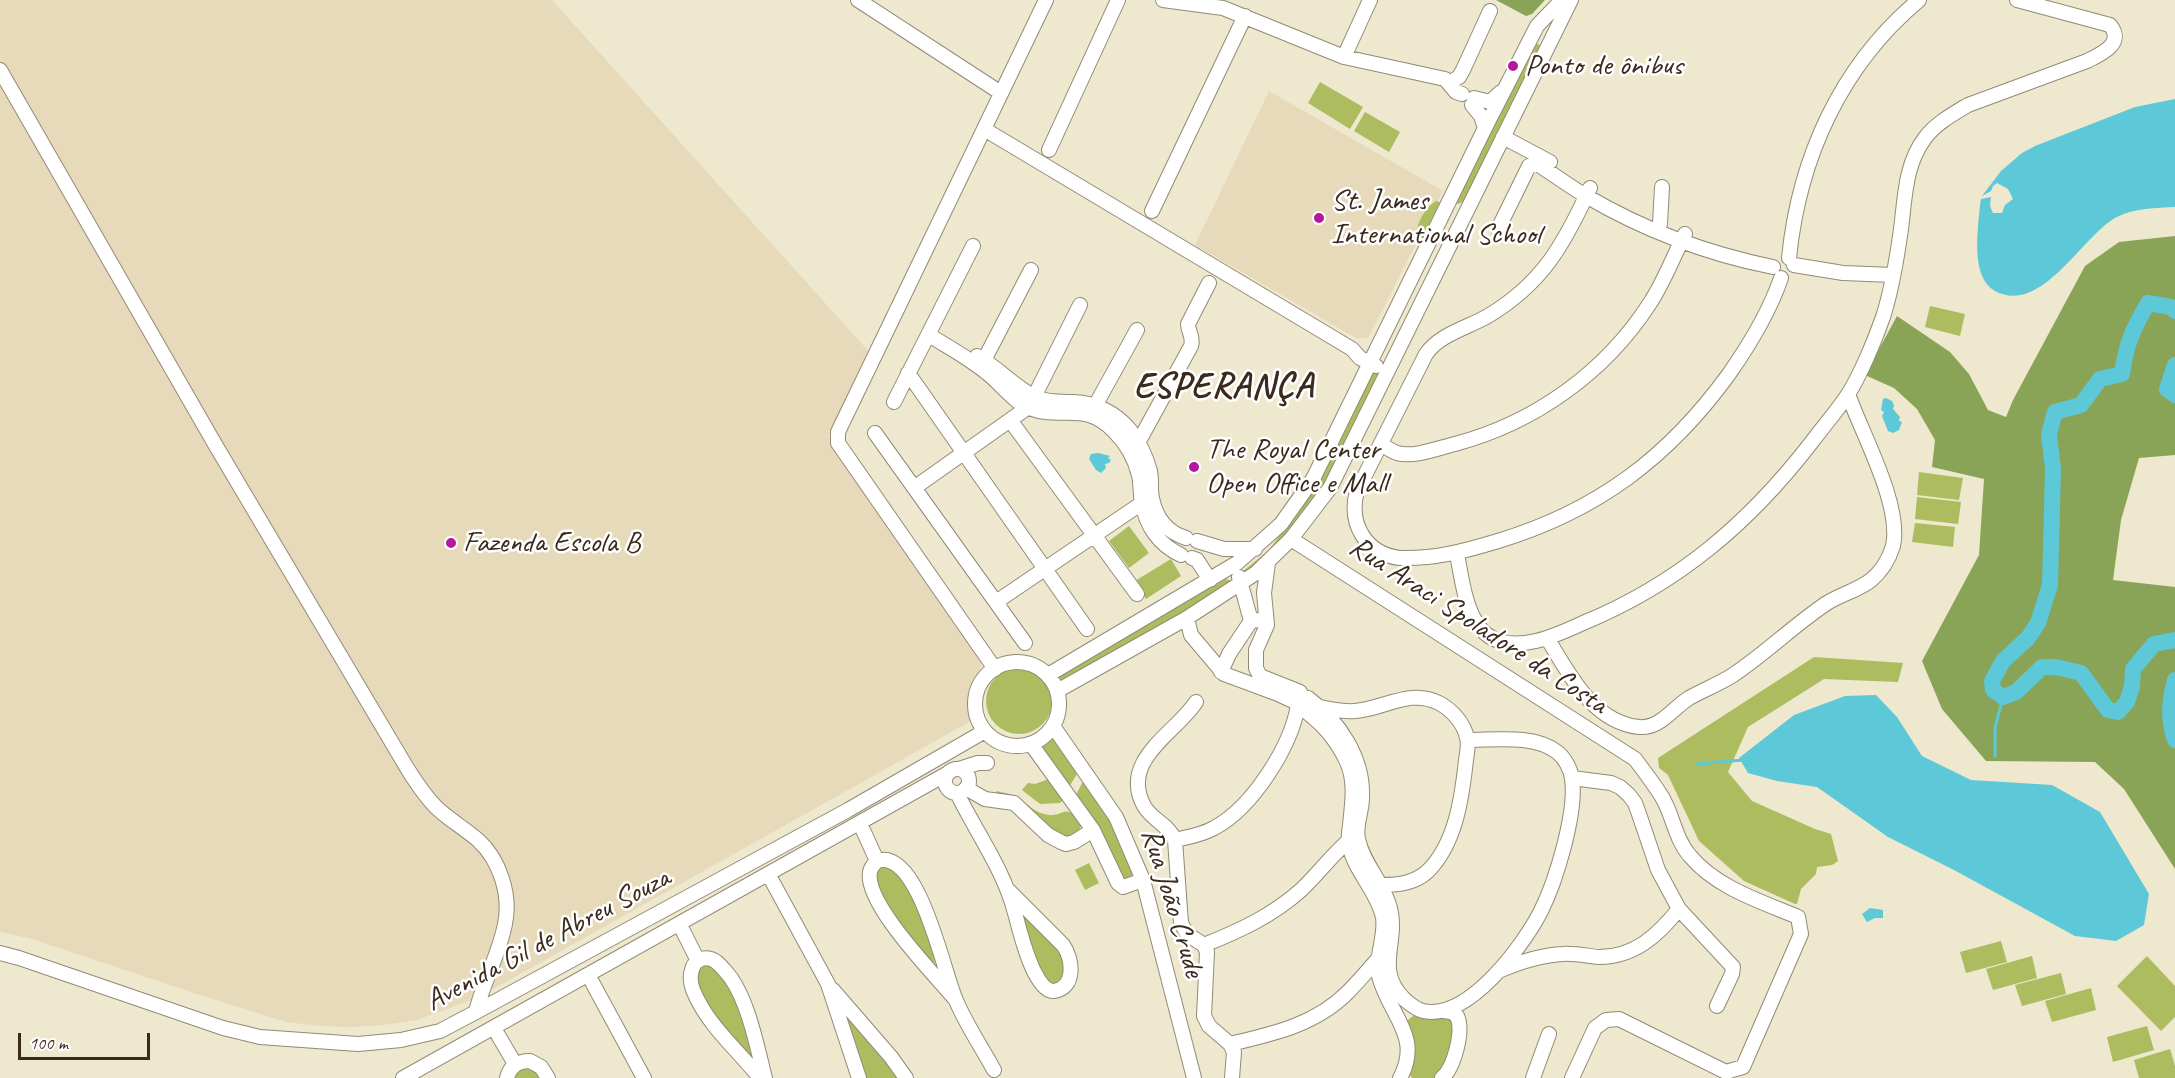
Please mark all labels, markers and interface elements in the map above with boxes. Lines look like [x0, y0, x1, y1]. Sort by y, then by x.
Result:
place label: Ponto de ônibus [1525, 48, 1683, 84]
marker: Ponto de ônibus [1506, 59, 1520, 73]
place label: St. James International School [1331, 183, 1541, 254]
marker: St. James International School [1312, 211, 1326, 225]
district label: ESPERANÇA [1134, 366, 1314, 410]
place label: The Royal Center Open Office e Mall [1206, 432, 1387, 502]
marker: The Royal Center Open Office e Mall [1187, 460, 1201, 474]
place label: Fazenda Escola B [463, 525, 640, 561]
street label: Rua Araci Spoladore da Costa [1342, 529, 1614, 723]
marker: Fazenda Escola B [444, 536, 458, 550]
street label: Rua João Crude [1132, 824, 1212, 982]
street label: Avenida Gil de Abreu Souza [420, 860, 676, 1020]
scale bar [21, 1021, 153, 1059]
text: 100 m [29, 1032, 68, 1054]

